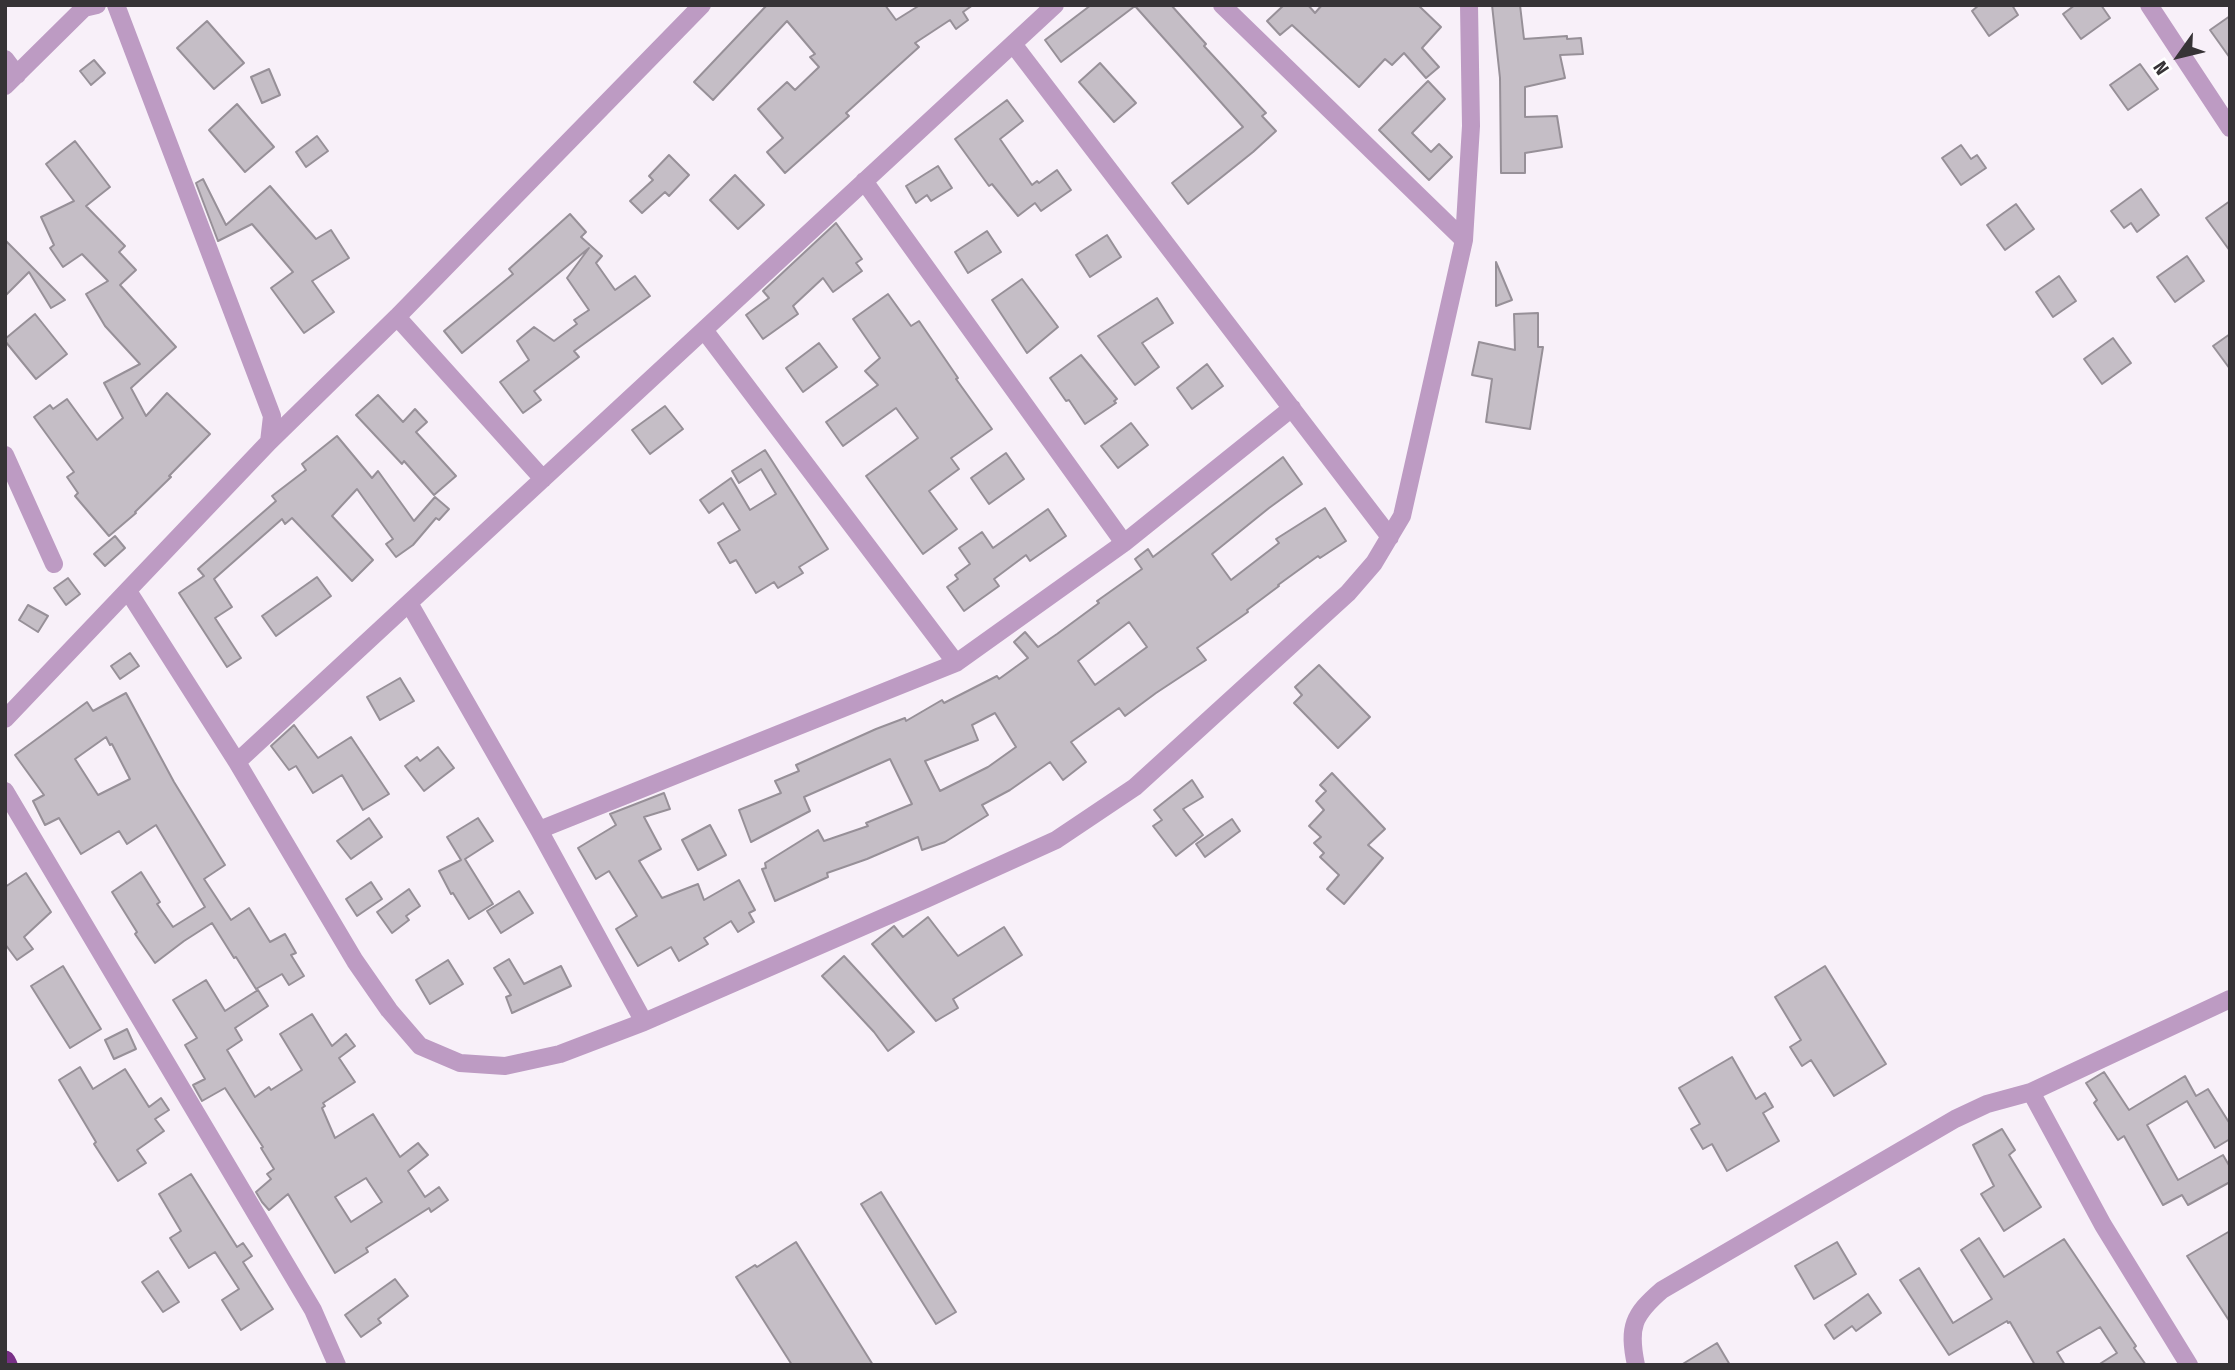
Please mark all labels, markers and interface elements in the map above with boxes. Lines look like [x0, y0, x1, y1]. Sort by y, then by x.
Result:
north arrow [2144, 21, 2214, 91]
text: N [2148, 57, 2174, 79]

